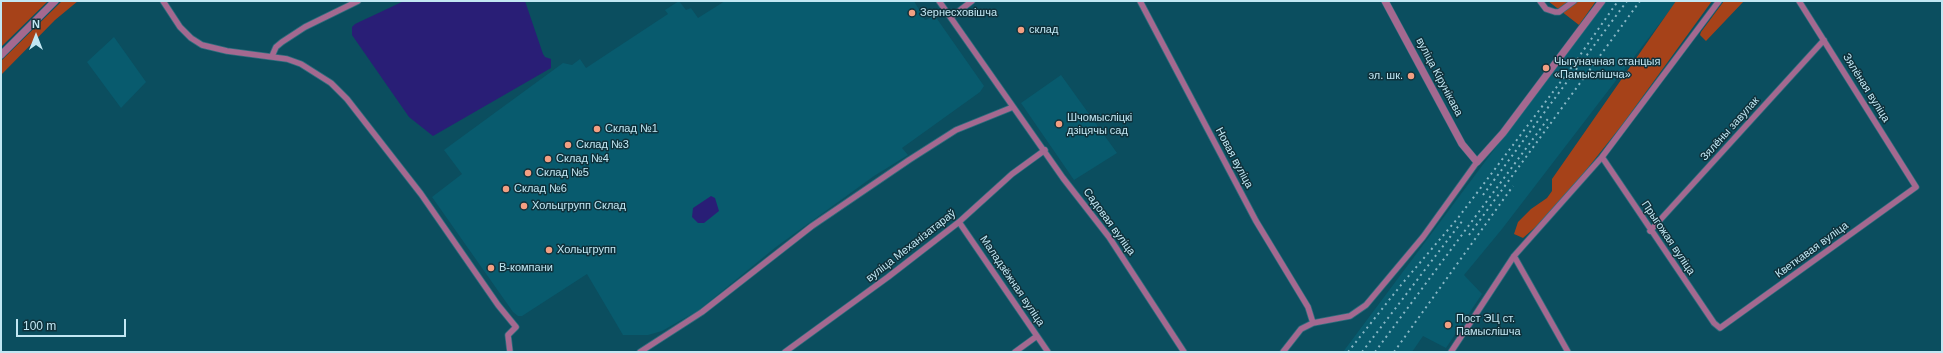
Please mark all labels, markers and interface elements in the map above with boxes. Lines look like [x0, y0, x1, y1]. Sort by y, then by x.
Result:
place label: Зернесховішча [920, 6, 997, 20]
marker: Зернесховішча [907, 8, 917, 18]
north arrow [16, 16, 56, 56]
text: N [32, 18, 40, 30]
place label: склад [1029, 23, 1058, 37]
marker: склад [1016, 25, 1026, 35]
street label: вуліца Кірунікава [1413, 35, 1465, 119]
street label: Зялёная вуліца [1840, 51, 1892, 125]
place label: Чыгуначная станцыя «Памыслішча» [1554, 55, 1660, 81]
marker: Чыгуначная станцыя «Памыслішча» [1541, 63, 1551, 73]
place label: эл. шк. [1368, 69, 1403, 83]
marker: эл. шк. [1406, 71, 1416, 81]
street label: Зялёны завулак [1698, 94, 1762, 164]
place label: Шчомысліцкі дзіцячы сад [1067, 111, 1132, 137]
marker: Шчомысліцкі дзіцячы сад [1054, 119, 1064, 129]
place label: Склад №1 [605, 122, 658, 136]
marker: Склад №1 [592, 124, 602, 134]
street label: Новая вуліца [1212, 125, 1256, 191]
place label: Склад №3 [576, 138, 629, 152]
marker: Склад №3 [563, 140, 573, 150]
place label: Склад №4 [556, 152, 609, 166]
marker: Склад №4 [543, 154, 553, 164]
place label: Склад №5 [536, 166, 589, 180]
marker: Склад №5 [523, 168, 533, 178]
place label: Склад №6 [514, 182, 567, 196]
marker: Склад №6 [501, 184, 511, 194]
street label: Садовая вуліца [1080, 186, 1138, 258]
place label: Хольцгрупп Склад [532, 199, 626, 213]
street label: Прыгожая вуліца [1638, 199, 1698, 277]
marker: Хольцгрупп Склад [519, 201, 529, 211]
street label: вуліца Механізатараў [864, 207, 958, 285]
street label: Кветкавая вуліца [1773, 219, 1851, 281]
street label: Маладзёжная вуліца [977, 233, 1047, 329]
place label: Хольцгрупп [557, 243, 616, 257]
marker: Хольцгрупп [544, 245, 554, 255]
place label: В-компани [499, 261, 553, 275]
marker: В-компани [486, 263, 496, 273]
scale bar [18, 311, 128, 337]
place label: Пост ЭЦ ст. Памыслішча [1456, 312, 1521, 338]
text: 100 m [23, 319, 56, 333]
marker: Пост ЭЦ ст. Памыслішча [1443, 320, 1453, 330]

